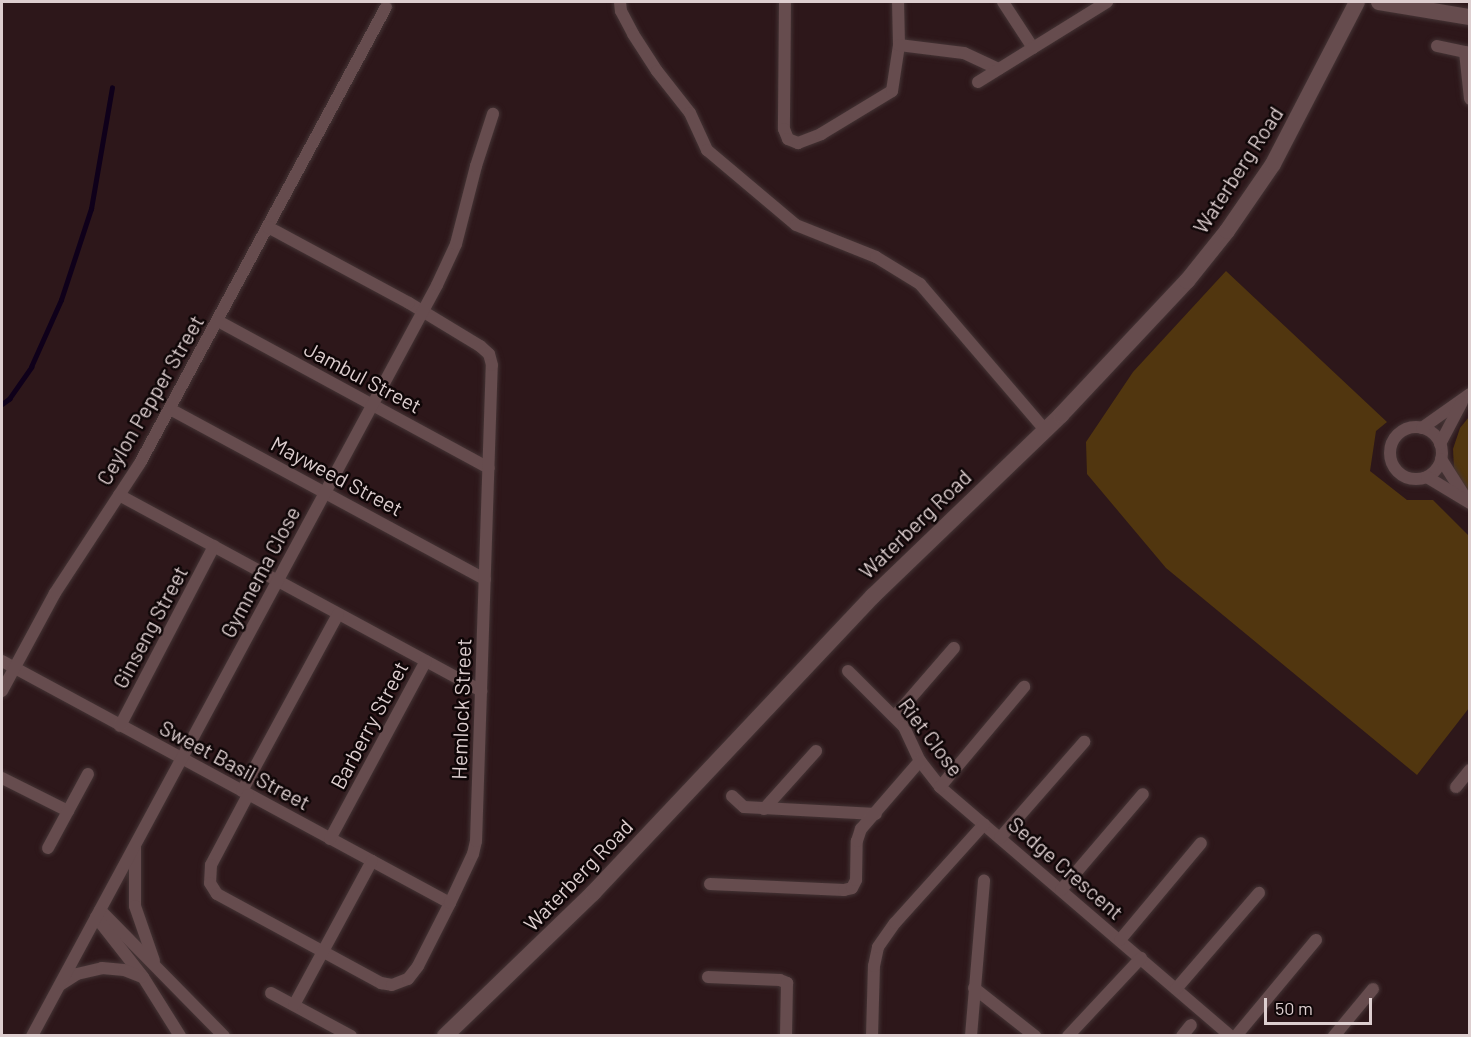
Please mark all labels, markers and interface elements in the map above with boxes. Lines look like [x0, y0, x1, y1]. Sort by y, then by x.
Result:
street label: Waterberg Road [1188, 102, 1288, 238]
street label: Ceylon Pepper Street [91, 311, 209, 489]
street label: Jambul Street [300, 336, 426, 418]
street label: Mayweed Street [267, 431, 407, 521]
street label: Waterberg Road [854, 464, 976, 584]
street label: Gymnema Close [215, 502, 305, 642]
street label: Ginseng Street [107, 562, 193, 692]
street label: Hemlock Street [446, 638, 476, 780]
street label: Barberry Street [325, 657, 413, 793]
street label: Riet Close [893, 693, 969, 781]
street label: Sweet Basil Street [155, 715, 315, 815]
street label: Sedge Crescent [1003, 811, 1129, 925]
street label: Waterberg Road [518, 814, 638, 936]
scale bar [1267, 986, 1375, 1024]
text: 50 m [1275, 997, 1313, 1019]

